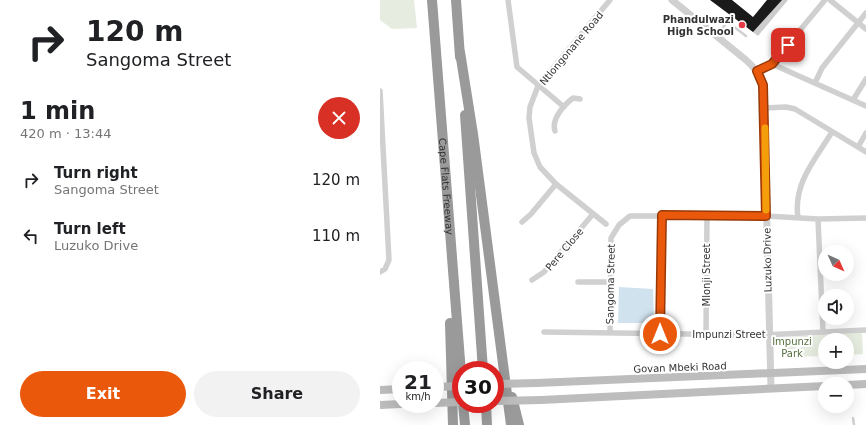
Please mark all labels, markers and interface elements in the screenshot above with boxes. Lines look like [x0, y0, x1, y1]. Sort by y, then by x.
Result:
street label: Ntlongonane Road [537, 9, 605, 87]
place label: Phandulwazi High School [663, 14, 734, 37]
text: 120 m [86, 15, 183, 48]
icon: right [20, 16, 72, 68]
marker: Phandulwazi High School [737, 20, 747, 30]
pin [771, 28, 805, 62]
icon: arrive [777, 34, 799, 56]
text: Sangoma Street [86, 49, 231, 70]
text: 1 min [20, 97, 95, 125]
button: close [318, 97, 360, 139]
text: 420 m · 13:44 [20, 126, 111, 141]
street label: Cape Flats Freeway [437, 138, 455, 236]
text: Turn right [54, 164, 138, 182]
icon: right [20, 169, 42, 191]
text: 120 m [312, 171, 360, 189]
text: Sangoma Street [54, 182, 159, 197]
text: Turn left [54, 220, 126, 238]
icon: left [20, 225, 42, 247]
street label: Pere Close [543, 226, 585, 273]
text: 110 m [312, 227, 360, 245]
street label: Luzuko Drive [761, 228, 774, 292]
text: Luzuko Drive [54, 238, 138, 253]
street label: Sangoma Street [604, 243, 617, 324]
street label: Mlonji Street [701, 243, 712, 306]
north arrow [818, 245, 854, 281]
map controls [818, 245, 854, 413]
button: sound [818, 289, 854, 325]
position arrow [639, 313, 681, 355]
street label: Impunzi Street [692, 329, 766, 340]
button: + [818, 333, 854, 369]
park label: Impunzi Park [772, 336, 812, 359]
street label: Govan Mbeki Road [633, 360, 727, 375]
speed limit sign: 30 [452, 361, 504, 413]
text: 21 [404, 370, 432, 394]
button: Exit [20, 371, 186, 417]
button: Share [194, 371, 360, 417]
button: − [818, 377, 854, 413]
text: km/h [405, 391, 431, 402]

